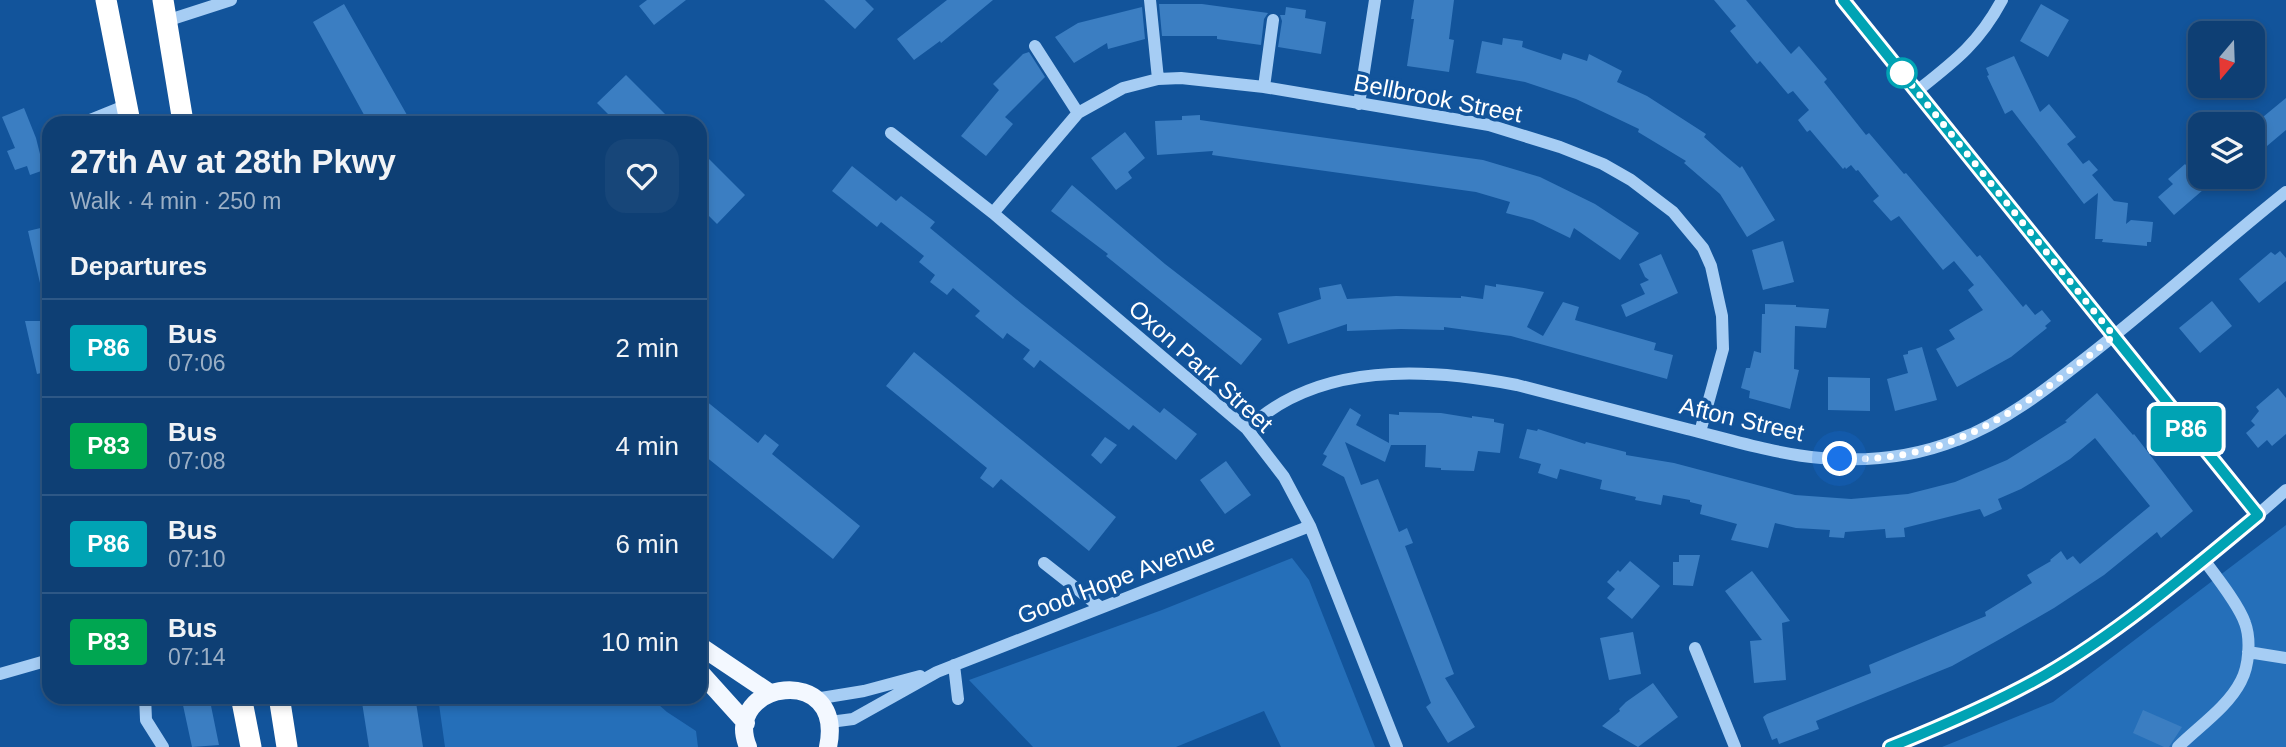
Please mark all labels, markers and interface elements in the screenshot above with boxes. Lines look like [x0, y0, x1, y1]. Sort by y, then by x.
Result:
north arrow [2188, 21, 2264, 98]
map controls [2188, 21, 2265, 189]
unlabelled marker [1887, 58, 1917, 88]
street label: Bellbrook Street [1352, 68, 1525, 128]
button: layers [2188, 112, 2265, 189]
button: heart [605, 139, 679, 213]
text: 27th Av at 28th Pkwy [70, 143, 396, 180]
text: Walk · 4 min · 250 m [70, 188, 281, 214]
text: Departures [70, 251, 207, 281]
street label: Oxon Park Street [1124, 294, 1279, 438]
text: Bus [168, 319, 217, 349]
text: 2 min [615, 333, 679, 363]
text: P86 [87, 334, 130, 361]
text: 07:06 [168, 350, 226, 376]
street label: Afton Street [1677, 392, 1807, 446]
line badge: P86 [2146, 406, 2226, 452]
text: P86 [2165, 415, 2207, 442]
text: Bus [168, 417, 217, 447]
text: 4 min [615, 431, 679, 461]
text: P83 [87, 432, 130, 459]
your location [1822, 441, 1857, 476]
text: 07:08 [168, 448, 226, 474]
text: Bus [168, 515, 217, 545]
text: 6 min [615, 529, 679, 559]
street label: Good Hope Avenue [1014, 529, 1218, 629]
text: P86 [87, 530, 130, 557]
text: 07:10 [168, 546, 226, 572]
text: Bus [168, 613, 217, 643]
text: 10 min [601, 627, 679, 657]
text: P83 [87, 628, 130, 655]
text: 07:14 [168, 644, 226, 670]

